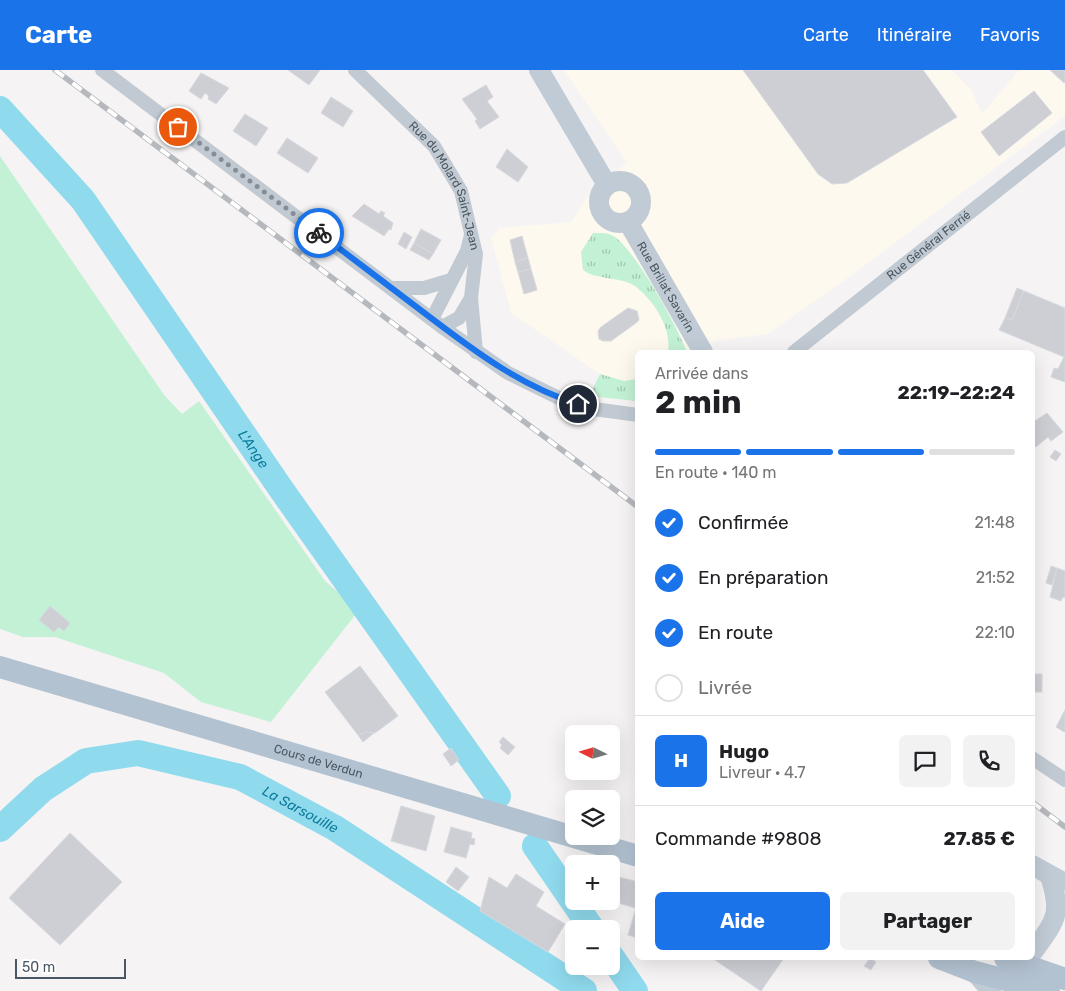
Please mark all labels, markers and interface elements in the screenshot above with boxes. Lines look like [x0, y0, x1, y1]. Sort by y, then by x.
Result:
text: Carte [25, 21, 92, 49]
text: Carte [803, 24, 849, 46]
text: Itinéraire [877, 24, 952, 46]
text: Favoris [980, 24, 1040, 46]
pin [157, 106, 199, 148]
icon: bag [164, 113, 192, 141]
street label: Rue du Molard Saint-Jean [406, 119, 482, 252]
street label: Rue Général Ferrié [884, 207, 974, 283]
courier [294, 208, 344, 258]
icon: bike [305, 219, 333, 247]
street label: Rue Brillat Savarin [634, 239, 697, 335]
text: Arrivée dans [655, 364, 748, 383]
text: 22:19–22:24 [897, 381, 1015, 404]
pin [557, 383, 599, 425]
text: 2 min [655, 383, 742, 421]
icon: home [564, 390, 592, 418]
water label: L'Ange [235, 427, 273, 471]
text: En route · 140 m [655, 463, 776, 482]
icon: check [655, 509, 683, 537]
text: Confirmée [698, 511, 789, 534]
text: 21:48 [975, 513, 1015, 532]
icon: check [655, 564, 683, 592]
text: En préparation [698, 566, 828, 589]
text: 21:52 [976, 568, 1015, 587]
icon: check [655, 619, 683, 647]
text: En route [698, 621, 773, 644]
text: 22:10 [975, 623, 1015, 642]
text: Livrée [698, 676, 752, 699]
north arrow [565, 725, 620, 780]
map controls [565, 725, 620, 975]
button: chat [899, 735, 951, 787]
button: phone [963, 735, 1015, 787]
text: Hugo [719, 740, 769, 763]
street label: Cours de Verdun [272, 741, 365, 781]
text: H [674, 749, 688, 772]
text: Livreur · 4.7 [719, 763, 806, 782]
water label: La Sarsouille [260, 782, 341, 837]
button: layers [565, 790, 620, 845]
text: Commande #9808 [655, 827, 822, 850]
text: 27.85 € [943, 827, 1015, 850]
button: + [565, 855, 620, 910]
button: Aide [655, 892, 830, 950]
button: Partager [840, 892, 1015, 950]
button: − [565, 920, 620, 975]
scale bar [15, 956, 126, 979]
text: 50 m [22, 959, 55, 976]

